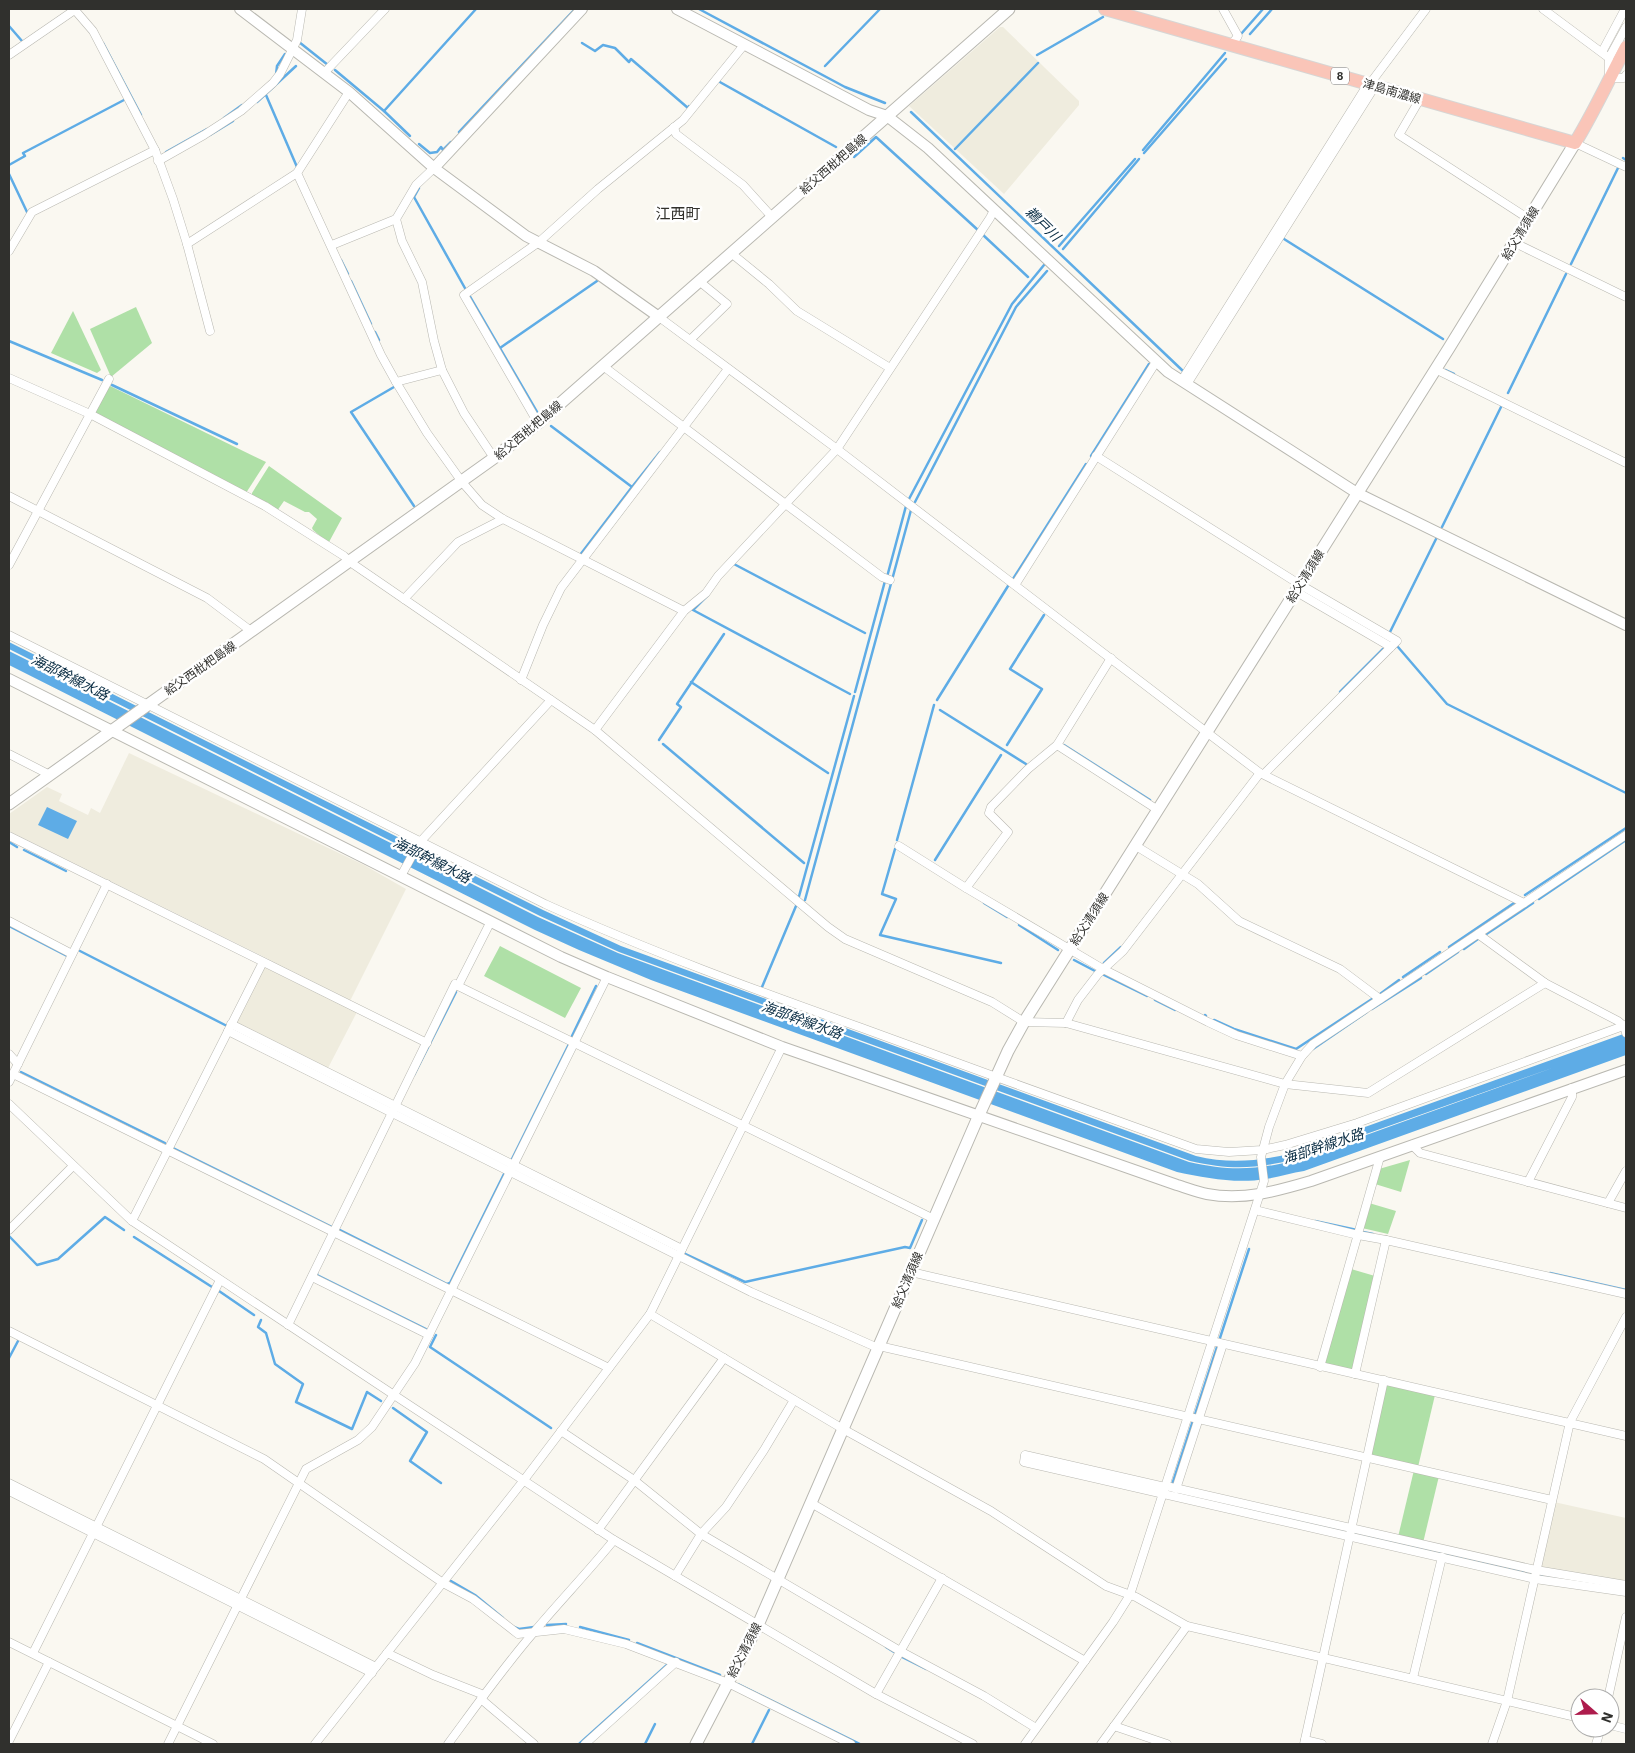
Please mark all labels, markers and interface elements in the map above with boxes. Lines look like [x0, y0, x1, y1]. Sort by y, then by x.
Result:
road number: 8 [1331, 68, 1349, 84]
street label: 津島南濃線 [1361, 76, 1423, 106]
street label: 給父西枇杷島線 [796, 131, 870, 197]
water label: 鵜戸川 [1022, 203, 1066, 246]
street label: 給父清須線 [1498, 203, 1542, 263]
district label: 江西町 [655, 204, 701, 223]
street label: 給父西枇杷島線 [491, 397, 565, 463]
street label: 給父清須線 [1283, 547, 1327, 605]
street label: 給父西枇杷島線 [161, 638, 239, 698]
water label: 海部幹線水路 [28, 650, 112, 705]
water label: 海部幹線水路 [390, 833, 474, 888]
street label: 給父清須線 [1066, 890, 1112, 948]
water label: 海部幹線水路 [759, 997, 845, 1043]
water label: 海部幹線水路 [1280, 1124, 1367, 1168]
street label: 給父清須線 [888, 1249, 926, 1311]
street label: 給父清須線 [724, 1620, 764, 1680]
north arrow [1570, 1688, 1620, 1738]
text: N [1597, 1710, 1617, 1725]

